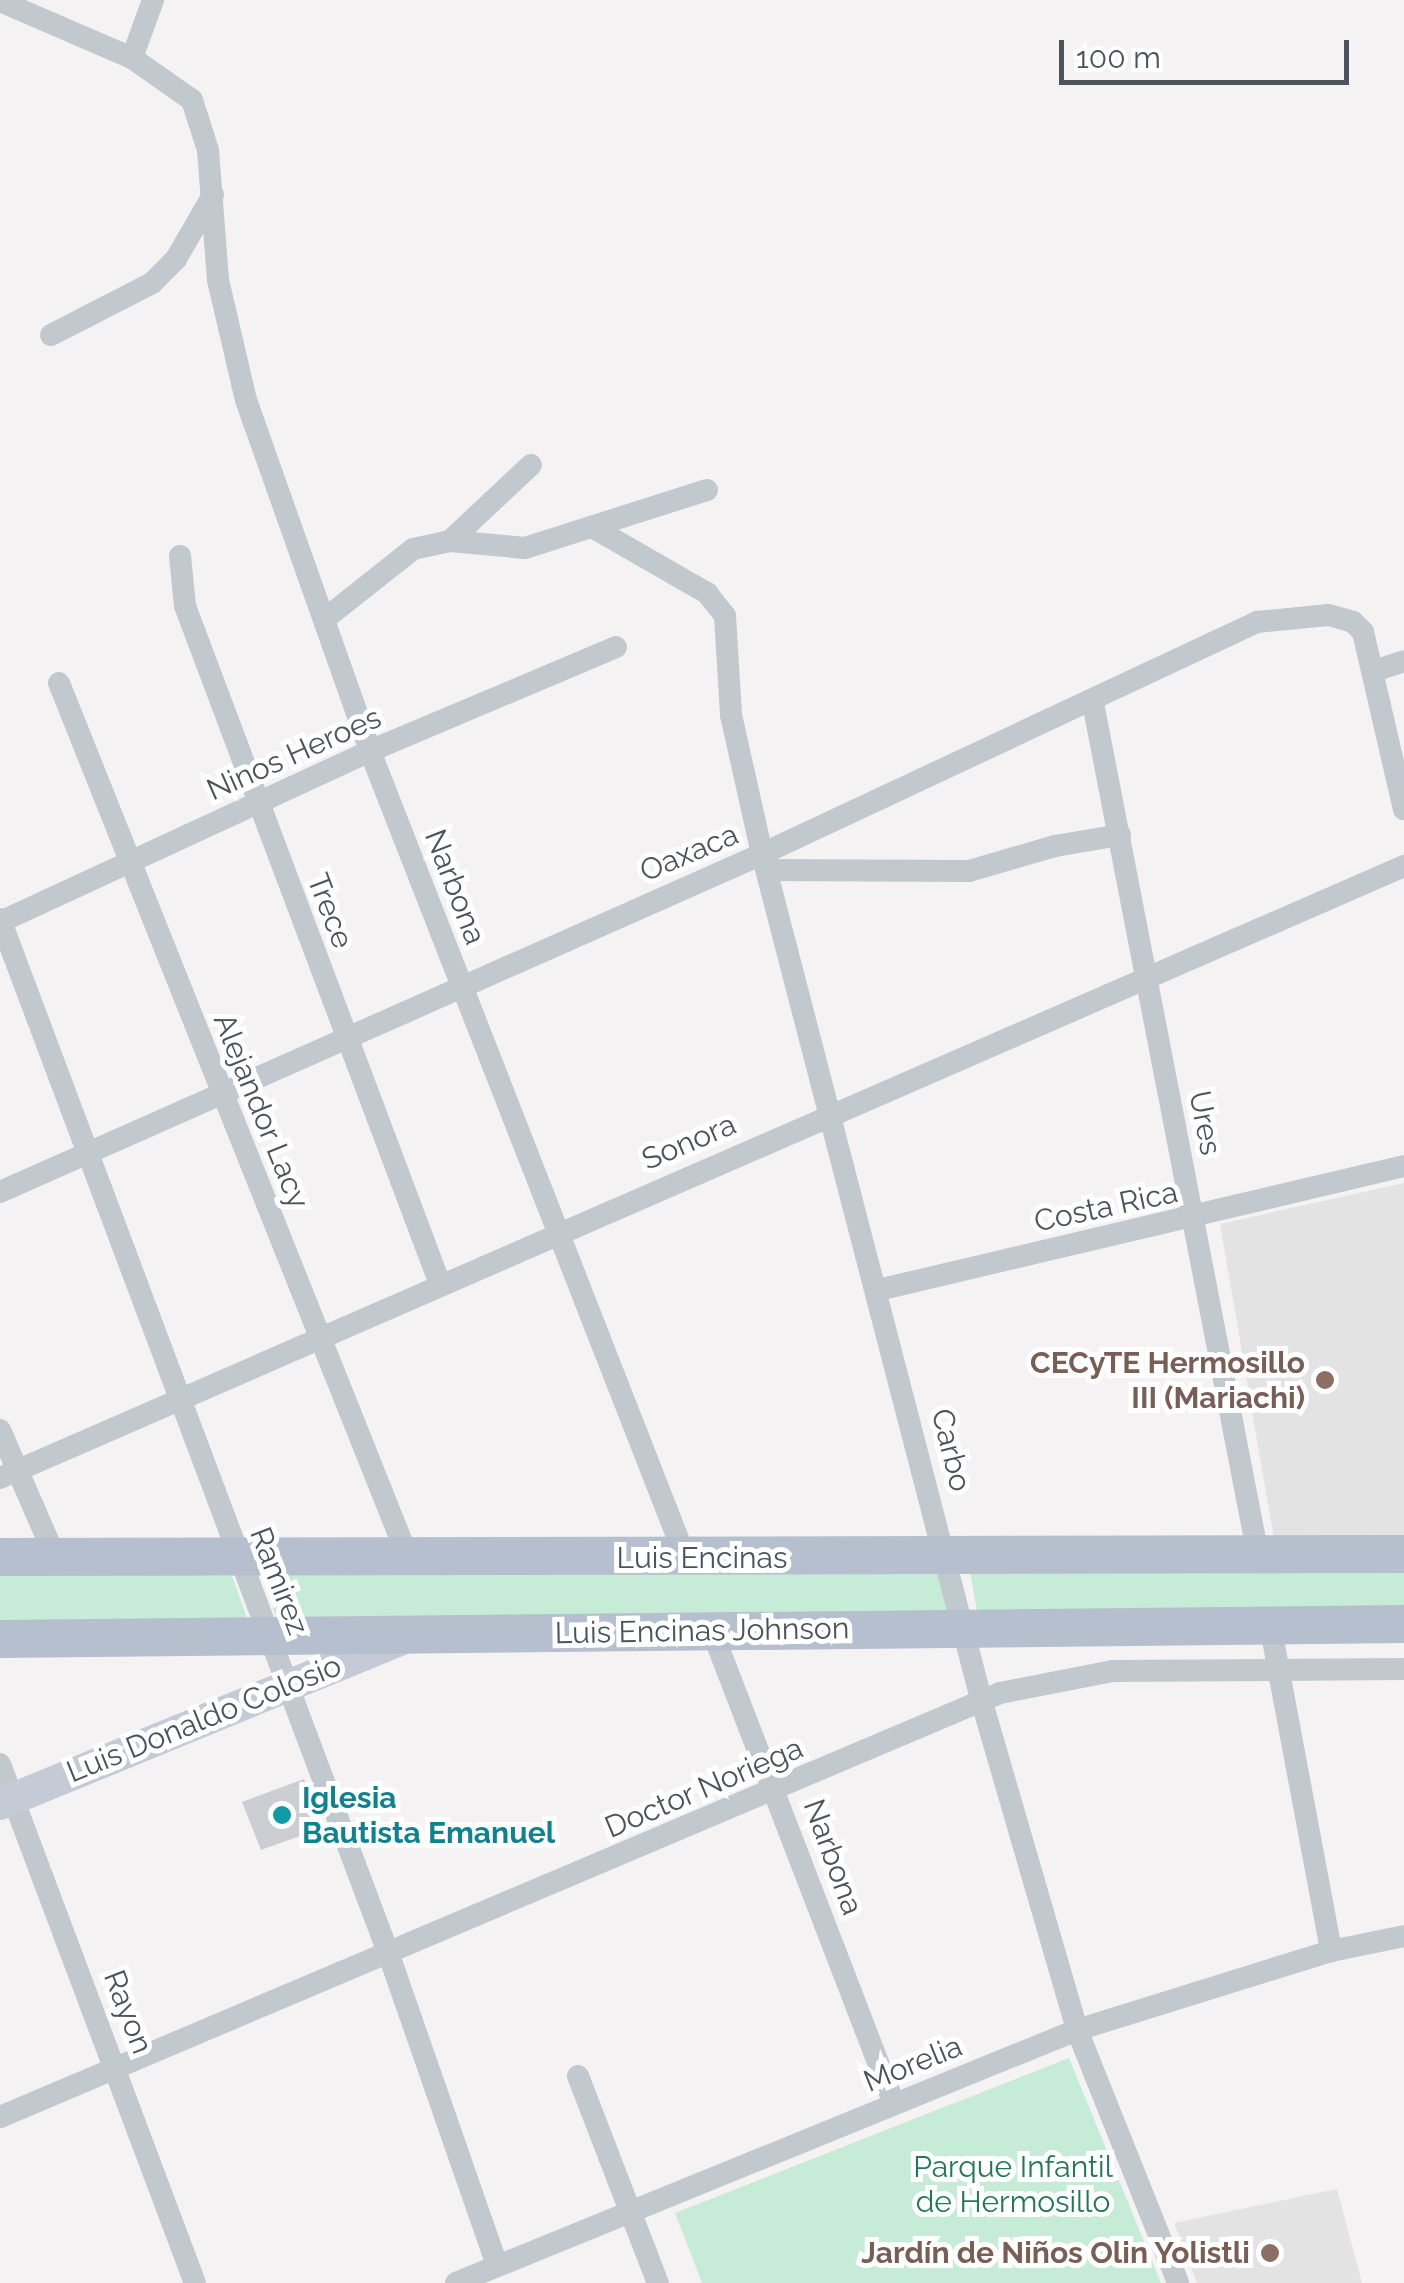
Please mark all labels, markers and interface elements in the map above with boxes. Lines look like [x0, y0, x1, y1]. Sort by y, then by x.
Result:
scale bar [1064, 20, 1354, 82]
text: 100 m [1076, 40, 1161, 75]
street label: Ninos Heroes [201, 700, 387, 808]
street label: Oaxaca [635, 816, 743, 890]
street label: Narbona [417, 824, 493, 950]
street label: Trece [299, 869, 361, 953]
street label: Alejandor Lacy [205, 1008, 317, 1214]
street label: Ures [1181, 1088, 1229, 1158]
street label: Sonora [637, 1106, 741, 1178]
street label: Costa Rica [1031, 1174, 1181, 1240]
place label: CECyTE Hermosillo III (Mariachi) [1030, 1345, 1305, 1416]
marker: CECyTE Hermosillo III (Mariachi) [1314, 1369, 1336, 1391]
street label: Carbo [923, 1405, 979, 1495]
street label: Ramirez [242, 1522, 316, 1640]
street label: Luis Encinas [617, 1540, 787, 1576]
street label: Luis Encinas Johnson [554, 1610, 850, 1652]
street label: Luis Donaldo Colosio [62, 1647, 346, 1791]
street label: Doctor Noriega [599, 1730, 809, 1846]
place label: Iglesia Bautista Emanuel [302, 1780, 555, 1850]
street label: Narbona [796, 1794, 870, 1920]
marker: Iglesia Bautista Emanuel [271, 1804, 293, 1826]
street label: Rayon [96, 1965, 160, 2059]
street label: Morelia [859, 2028, 967, 2100]
park label: Parque Infantil de Hermosillo [913, 2149, 1113, 2220]
place label: Jardín de Niños Olin Yolistli [860, 2235, 1250, 2271]
marker: Jardín de Niños Olin Yolistli [1259, 2242, 1281, 2264]

